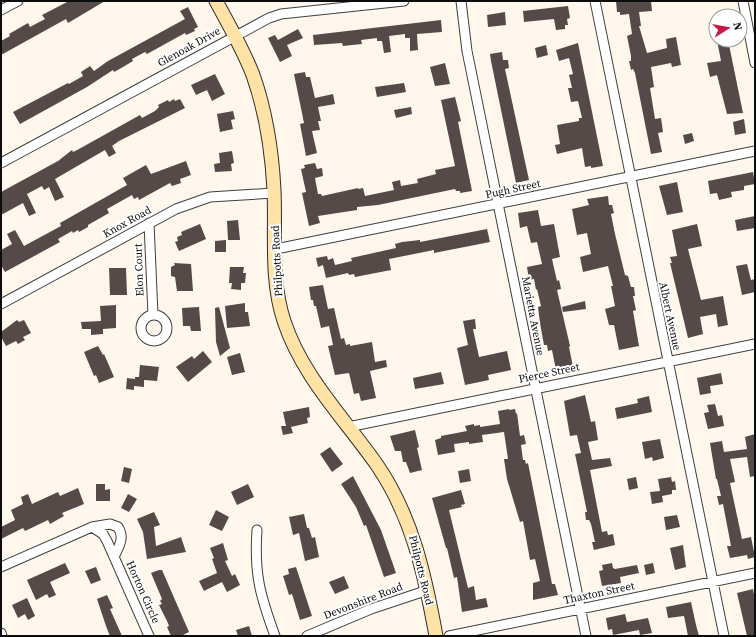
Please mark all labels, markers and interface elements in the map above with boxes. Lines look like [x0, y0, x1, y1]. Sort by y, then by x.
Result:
north arrow [708, 8, 748, 48]
text: N [729, 21, 745, 32]
street label: Glenoak Drive [155, 23, 223, 70]
street label: Pugh Street [484, 176, 542, 202]
street label: Knox Road [100, 202, 155, 241]
street label: Philpotts Road [268, 224, 286, 297]
street label: Elon Court [131, 243, 147, 297]
street label: Marietta Avenue [518, 275, 548, 357]
street label: Albert Avenue [655, 280, 685, 352]
street label: Pierce Street [517, 359, 581, 387]
street label: Philpotts Road [405, 534, 437, 607]
street label: Horton Circle [123, 558, 164, 626]
street label: Thaxton Street [562, 578, 636, 608]
street label: Devonshire Road [321, 579, 405, 623]

